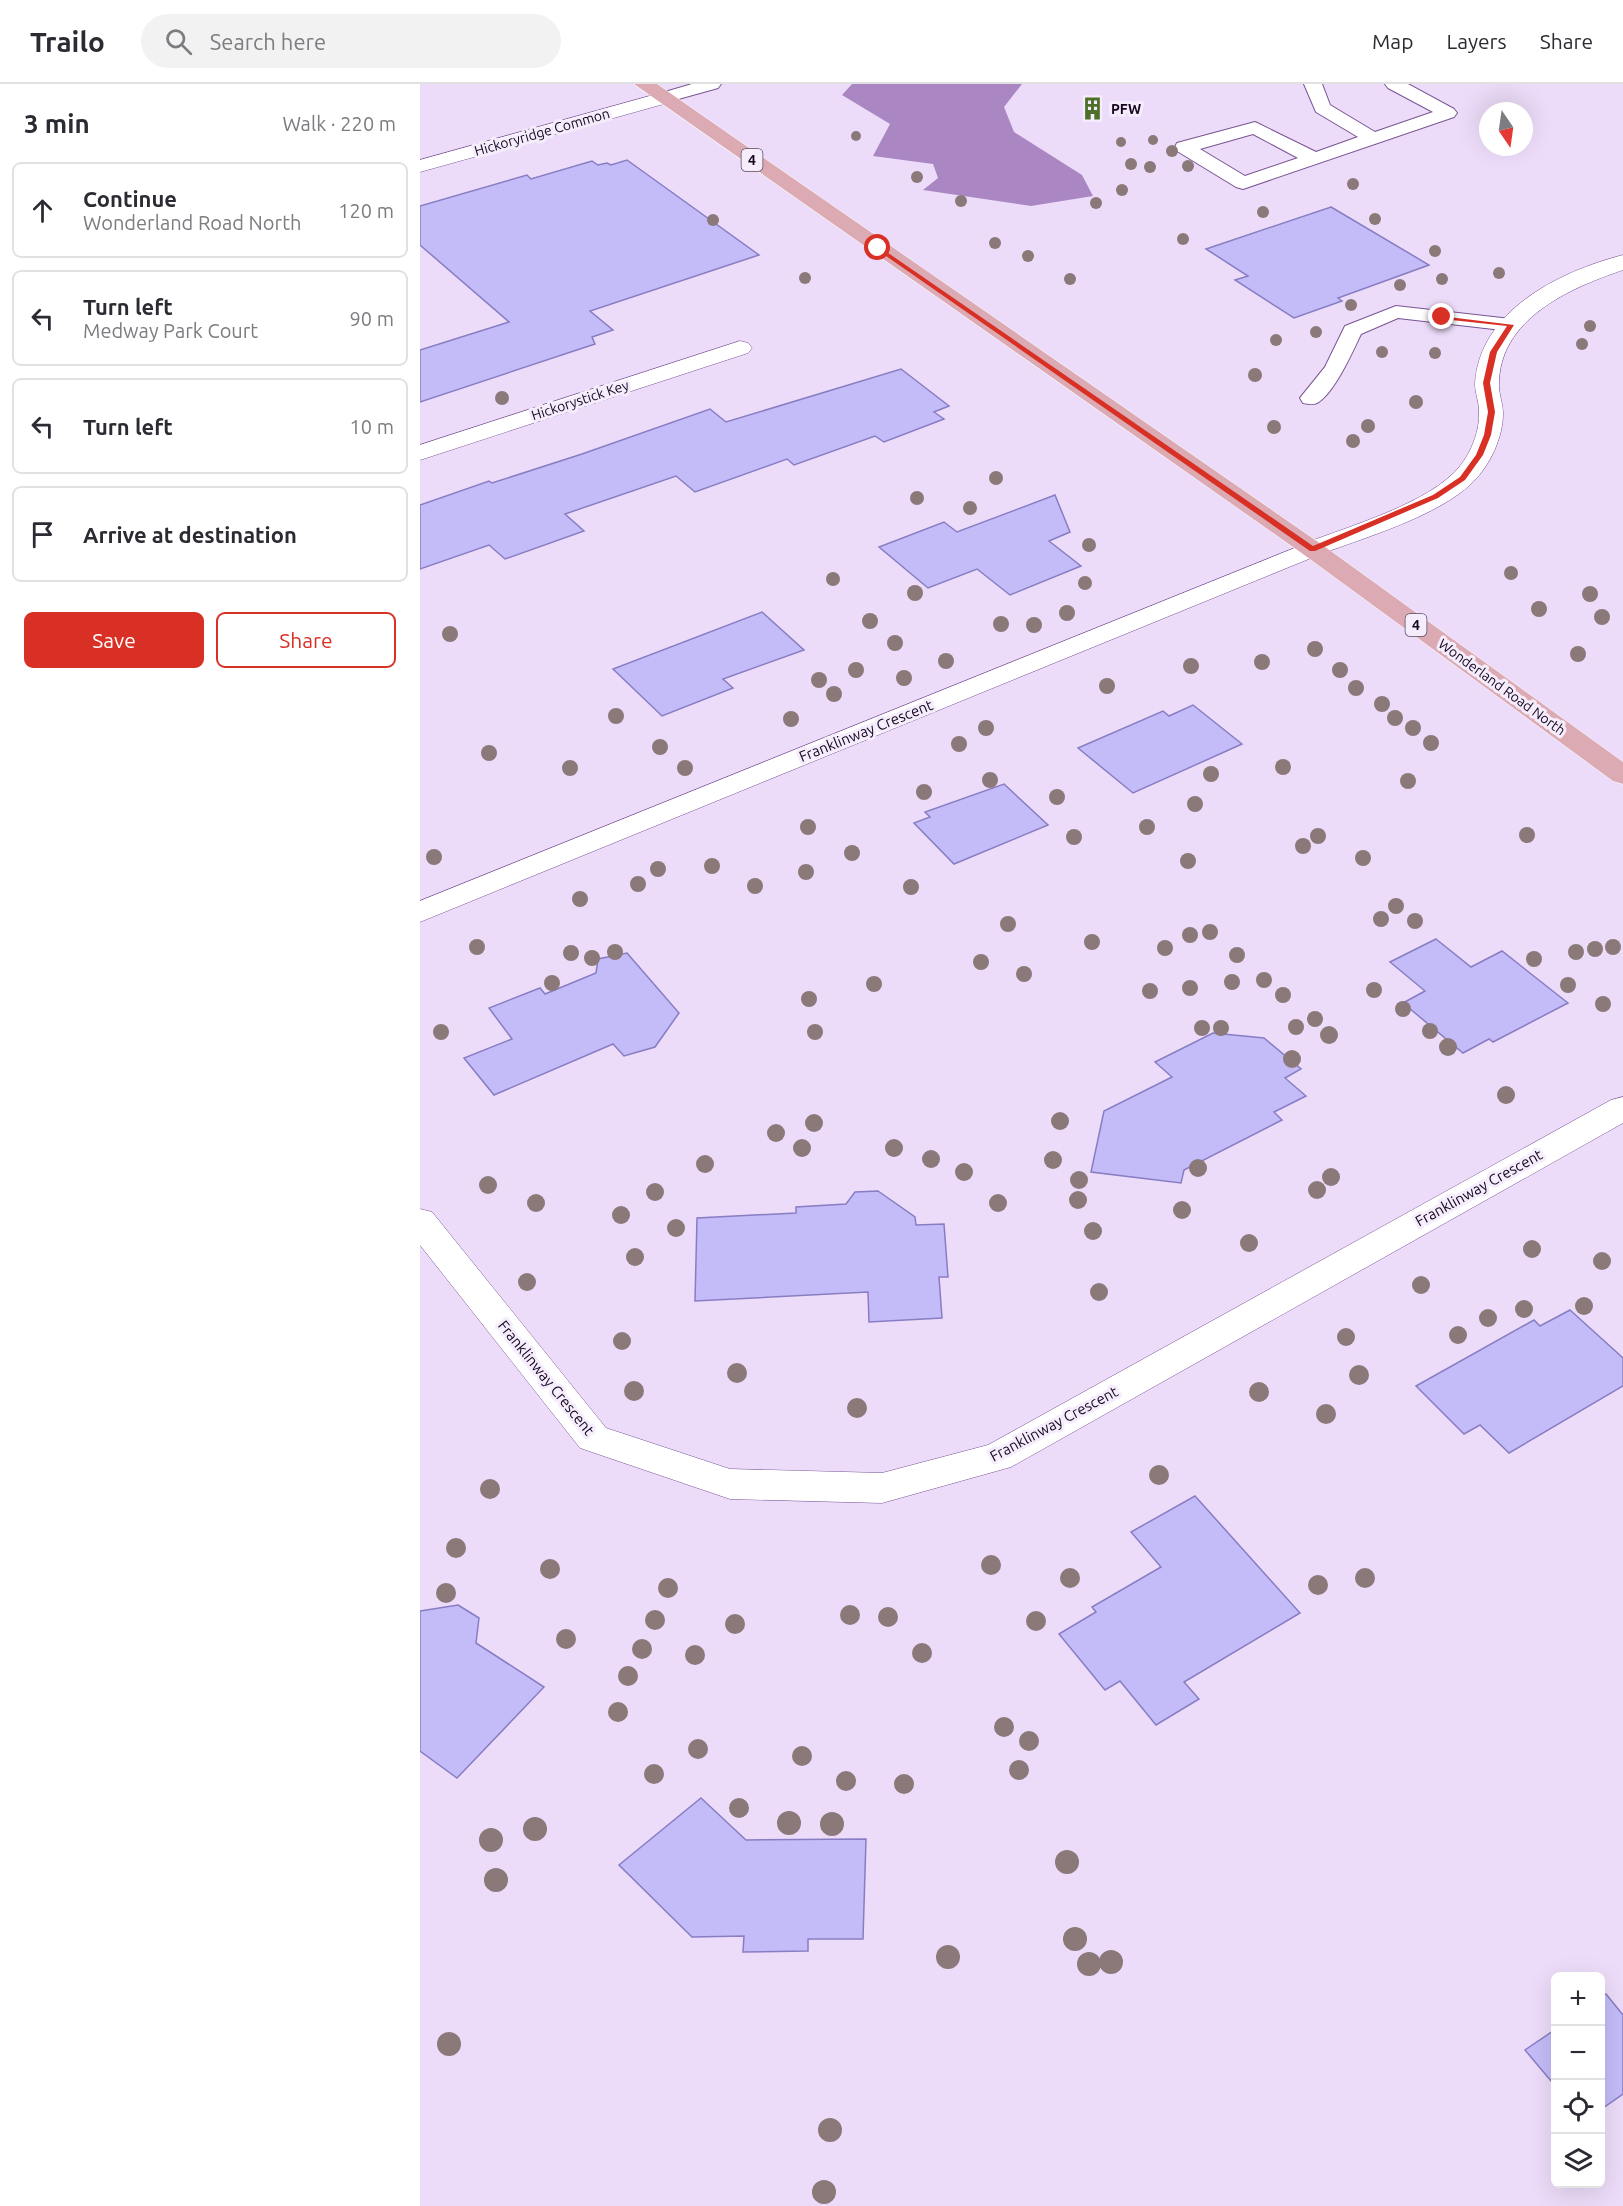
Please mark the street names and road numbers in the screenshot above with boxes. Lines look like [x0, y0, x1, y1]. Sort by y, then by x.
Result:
street label: Hickoryridge Common [473, 105, 611, 159]
road number: 4 [742, 149, 762, 171]
street label: Hickorystick Key [529, 377, 631, 423]
road number: 4 [1406, 614, 1426, 636]
street label: Wonderland Road North [1435, 636, 1569, 738]
street label: Franklinway Crescent [797, 696, 935, 765]
street label: Franklinway Crescent [1412, 1146, 1545, 1230]
street label: Franklinway Crescent [495, 1317, 598, 1439]
street label: Franklinway Crescent [987, 1383, 1121, 1465]

